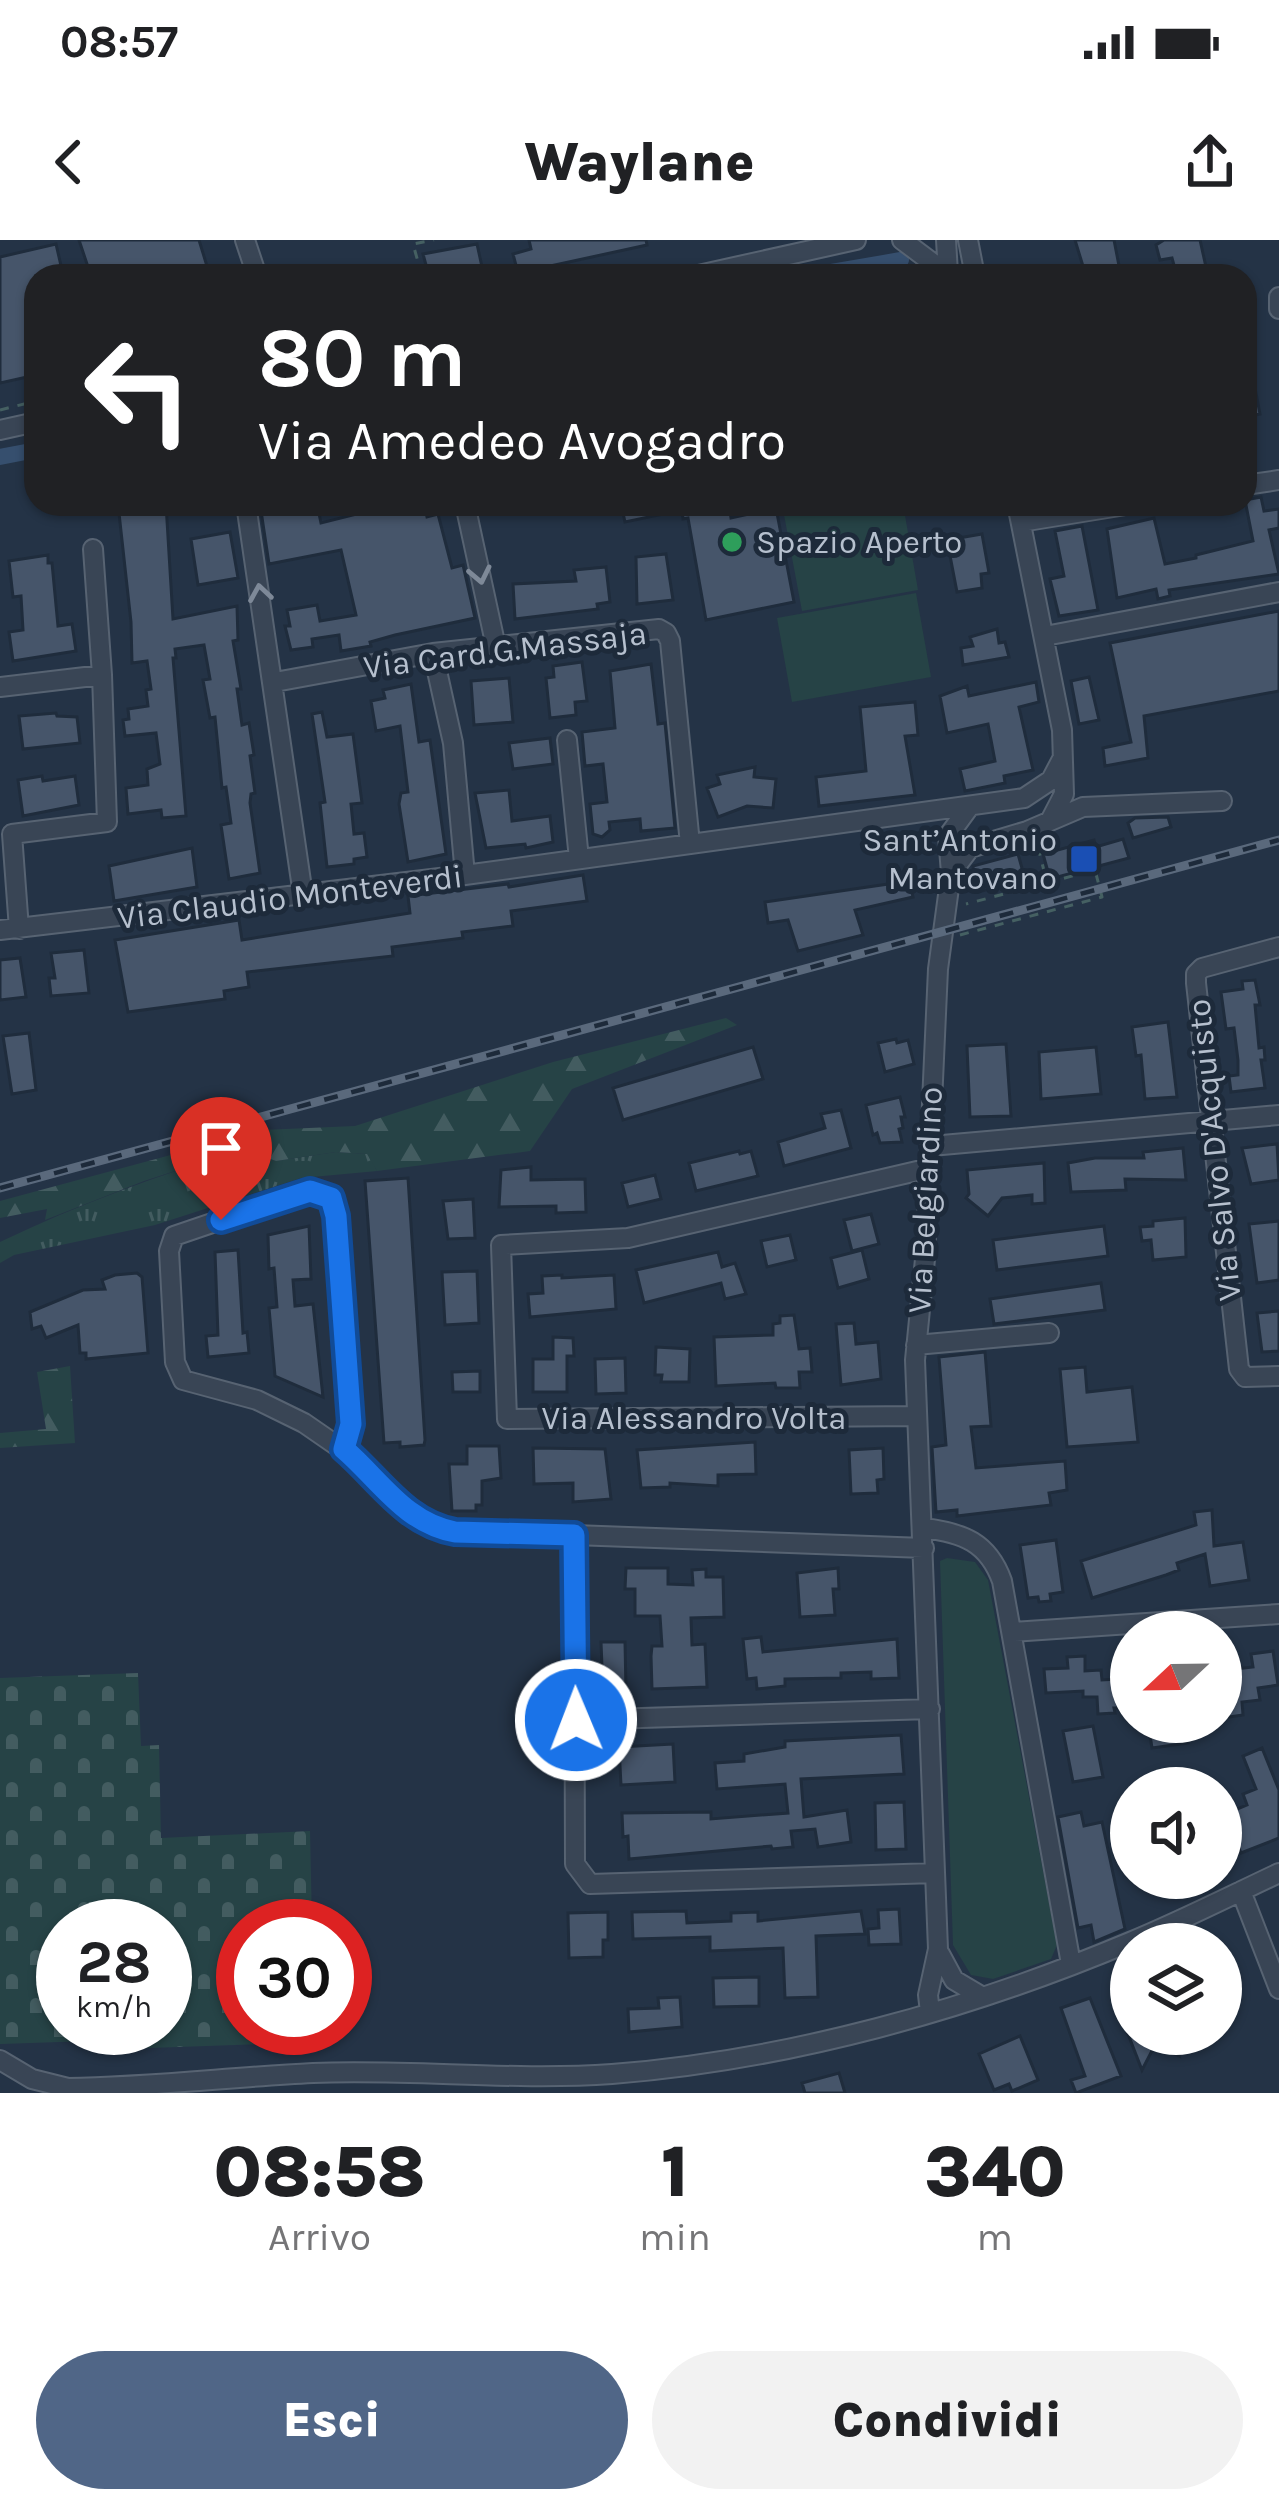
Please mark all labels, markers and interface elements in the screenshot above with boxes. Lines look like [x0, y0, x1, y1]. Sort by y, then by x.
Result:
text: 08:57 [60, 16, 178, 68]
icon: back [36, 129, 102, 195]
icon: share [1177, 129, 1243, 195]
text: Waylane [524, 130, 755, 194]
text: 80 m [258, 309, 466, 407]
icon: left [60, 312, 216, 468]
text: Via Amedeo Avogadro [258, 409, 786, 473]
place label: Spazio Aperto [756, 523, 962, 561]
marker: Spazio Aperto [719, 529, 745, 555]
one-way arrow [467, 565, 492, 585]
one-way arrow [249, 583, 274, 603]
street label: Via Card.G.Massaja [361, 614, 649, 686]
place label: Sant’Antonio Mantovano [862, 821, 1057, 897]
marker: Sant’Antonio Mantovano [1068, 843, 1100, 875]
street label: Via Claudio Monteverdi [115, 857, 465, 937]
street label: Via Salvo D'Acquisto [1179, 997, 1249, 1303]
street label: Via Belgiardino [900, 1086, 950, 1314]
pin [170, 1097, 272, 1220]
icon: arrive [188, 1115, 254, 1181]
street label: Via Alessandro Volta [541, 1399, 847, 1437]
north arrow [1110, 1611, 1242, 1743]
map controls [1110, 1611, 1242, 2055]
position arrow [513, 1657, 639, 1783]
button: sound [1110, 1767, 1242, 1899]
speed limit sign: 30 [216, 1899, 372, 2055]
button: layers [1110, 1923, 1242, 2055]
text: 28 [76, 1927, 152, 1997]
text: km/h [76, 1989, 152, 2025]
text: 08:58 [214, 2130, 426, 2214]
text: 1 [661, 2130, 689, 2214]
text: 340 [924, 2130, 1065, 2214]
text: Arrivo [268, 2214, 371, 2260]
text: min [639, 2214, 711, 2260]
text: m [977, 2214, 1013, 2260]
button: Esci [36, 2351, 628, 2489]
button: Condividi [652, 2351, 1243, 2489]

